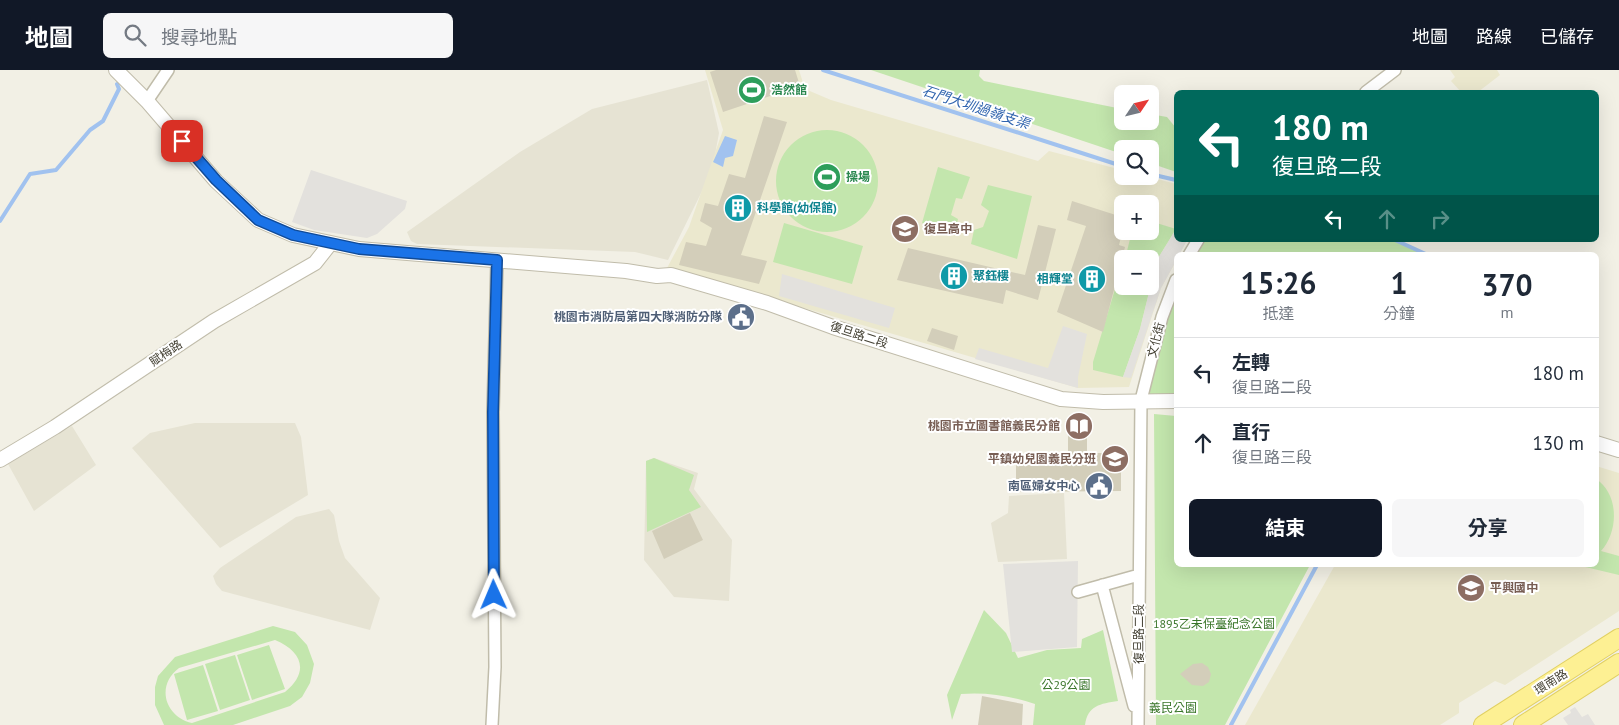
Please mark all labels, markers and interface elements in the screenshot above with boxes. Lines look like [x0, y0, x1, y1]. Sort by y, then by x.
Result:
search box [103, 13, 453, 58]
icon: search [121, 21, 149, 49]
text: 地圖 [25, 22, 73, 53]
text: 搜尋地點 [161, 25, 237, 49]
text: 地圖 [1412, 25, 1448, 48]
text: 路線 [1476, 25, 1512, 48]
text: 已儲存 [1540, 25, 1594, 48]
sports icon: 浩然館 [737, 75, 767, 105]
water label: 石門大圳過嶺支渠 [920, 81, 1034, 133]
place label: 浩然館 [771, 82, 807, 97]
north arrow [1114, 85, 1159, 130]
map controls [1114, 85, 1159, 295]
text: 180 m [1272, 104, 1369, 150]
icon: left [1189, 110, 1254, 175]
pin [161, 120, 203, 162]
icon: arrive [168, 127, 196, 155]
button: search [1114, 140, 1159, 185]
text: 復旦路二段 [1272, 152, 1382, 180]
sports icon: 操場 [812, 162, 842, 192]
place label: 操場 [846, 169, 870, 184]
building icon: 科學館(幼保館) [723, 193, 753, 223]
button: + [1114, 195, 1159, 240]
place label: 科學館(幼保館) [757, 200, 837, 215]
icon: left [1320, 205, 1348, 233]
icon: ahead [1373, 205, 1401, 233]
icon: right [1426, 205, 1454, 233]
school or university icon: 復旦高中 [890, 214, 920, 244]
place label: 復旦高中 [924, 221, 972, 236]
button: − [1114, 250, 1159, 295]
building icon: 聚鈺樓 [939, 261, 969, 291]
text: 15:26 [1240, 263, 1317, 302]
text: 1 [1391, 263, 1408, 302]
building icon: 相輝堂 [1077, 264, 1107, 294]
text: 370 [1482, 265, 1533, 304]
place label: 聚鈺樓 [973, 268, 1009, 283]
place label: 相輝堂 [1037, 271, 1073, 286]
public building icon: 桃園市消防局第四大隊消防分隊 [726, 302, 756, 332]
text: m [1501, 302, 1514, 322]
text: 抵達 [1263, 303, 1295, 323]
text: 分鐘 [1383, 303, 1415, 323]
place label: 桃園市消防局第四大隊消防分隊 [554, 309, 722, 324]
street label: 復旦路二段 [828, 318, 890, 351]
street label: 文化街 [1144, 321, 1167, 359]
street label: 賦梅路 [147, 336, 185, 369]
text: 左轉 [1232, 350, 1270, 374]
icon: left [1189, 359, 1217, 387]
text: 180 m [1532, 361, 1584, 385]
text: 復旦路二段 [1232, 377, 1312, 397]
library icon: 桃園市立圖書館義民分館 [1064, 411, 1094, 441]
place label: 桃園市立圖書館義民分館 [928, 418, 1060, 433]
text: 直行 [1232, 420, 1270, 444]
icon: ahead [1189, 429, 1217, 457]
text: 130 m [1532, 431, 1584, 455]
school or university icon: 平鎮幼兒園義民分班 [1100, 444, 1130, 474]
text: 復旦路三段 [1232, 447, 1312, 467]
place label: 平鎮幼兒園義民分班 [988, 451, 1096, 466]
public building icon: 南區婦女中心 [1084, 471, 1114, 501]
place label: 南區婦女中心 [1008, 478, 1080, 493]
button: 結束 [1189, 499, 1382, 557]
button: 分享 [1392, 499, 1584, 557]
position arrow [467, 568, 519, 620]
school or university icon: 平興國中 [1456, 573, 1486, 603]
place label: 平興國中 [1490, 580, 1538, 595]
street label: 復旦路二段 [1131, 604, 1146, 664]
park label: 1895乙未保臺紀念公園 [1153, 616, 1275, 631]
street label: 環南路 [1531, 666, 1570, 697]
park label: 公29公園 [1041, 677, 1091, 692]
park label: 義民公園 [1149, 700, 1197, 715]

